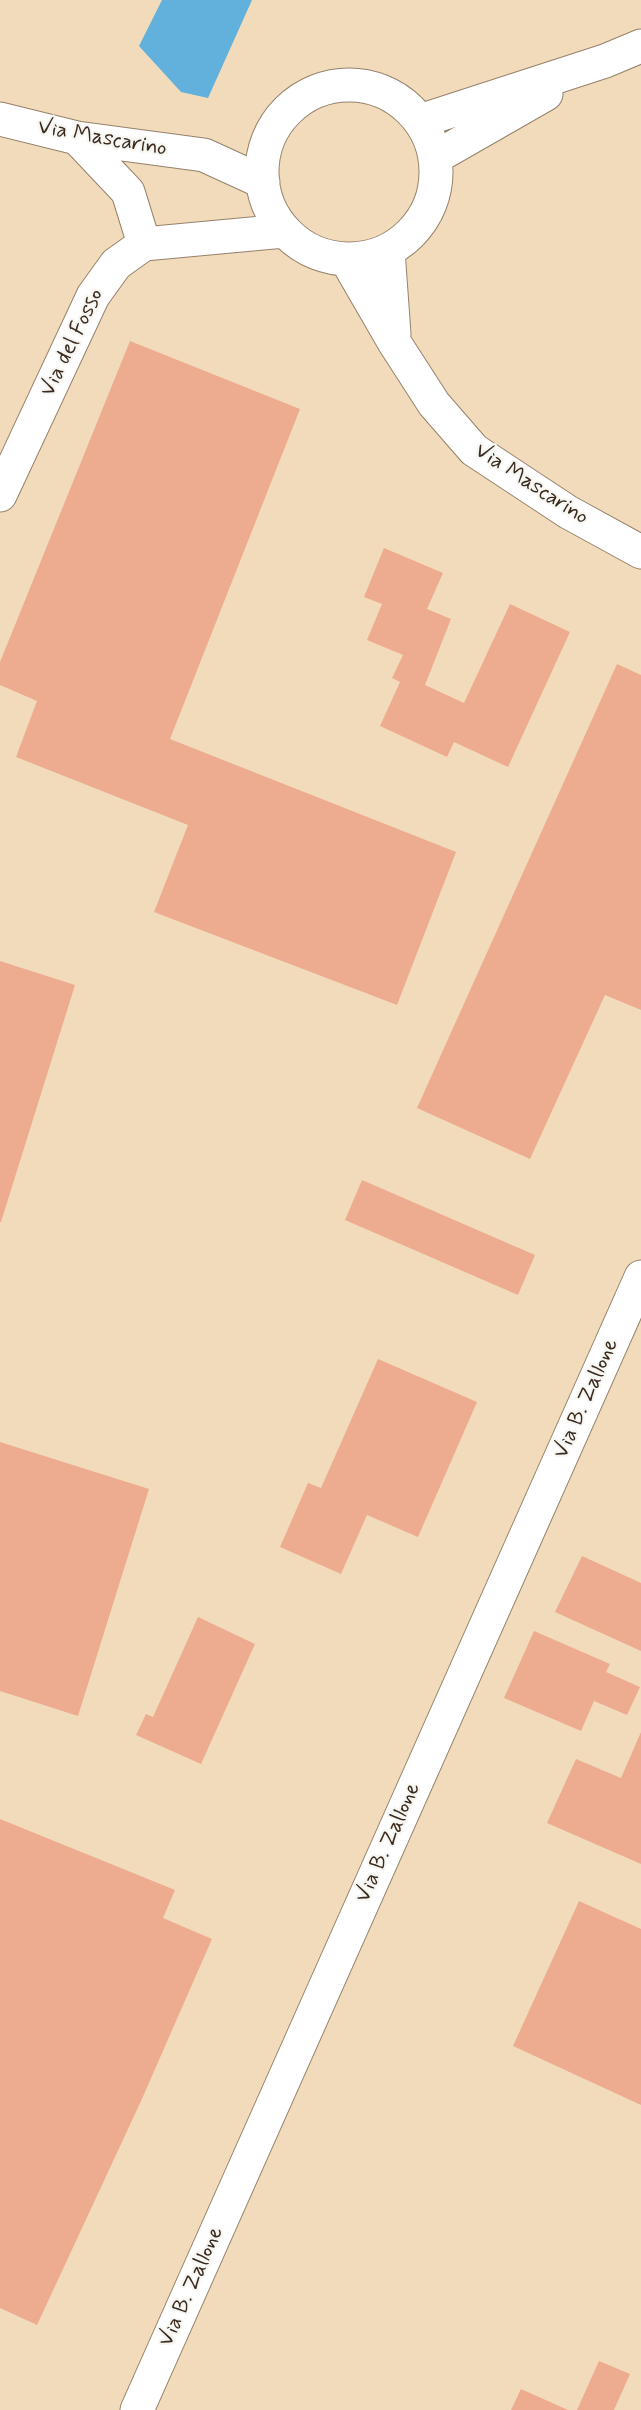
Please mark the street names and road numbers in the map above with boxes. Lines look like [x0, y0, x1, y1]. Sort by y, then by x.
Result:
street label: Via Mascarino [35, 115, 169, 163]
street label: Via del Fosso [36, 285, 110, 401]
street label: Via Mascarino [469, 438, 593, 532]
street label: Via B. Zallone [549, 1335, 625, 1463]
street label: Via B. Zallone [351, 1779, 427, 1907]
street label: Via B. Zallone [154, 2223, 230, 2351]

